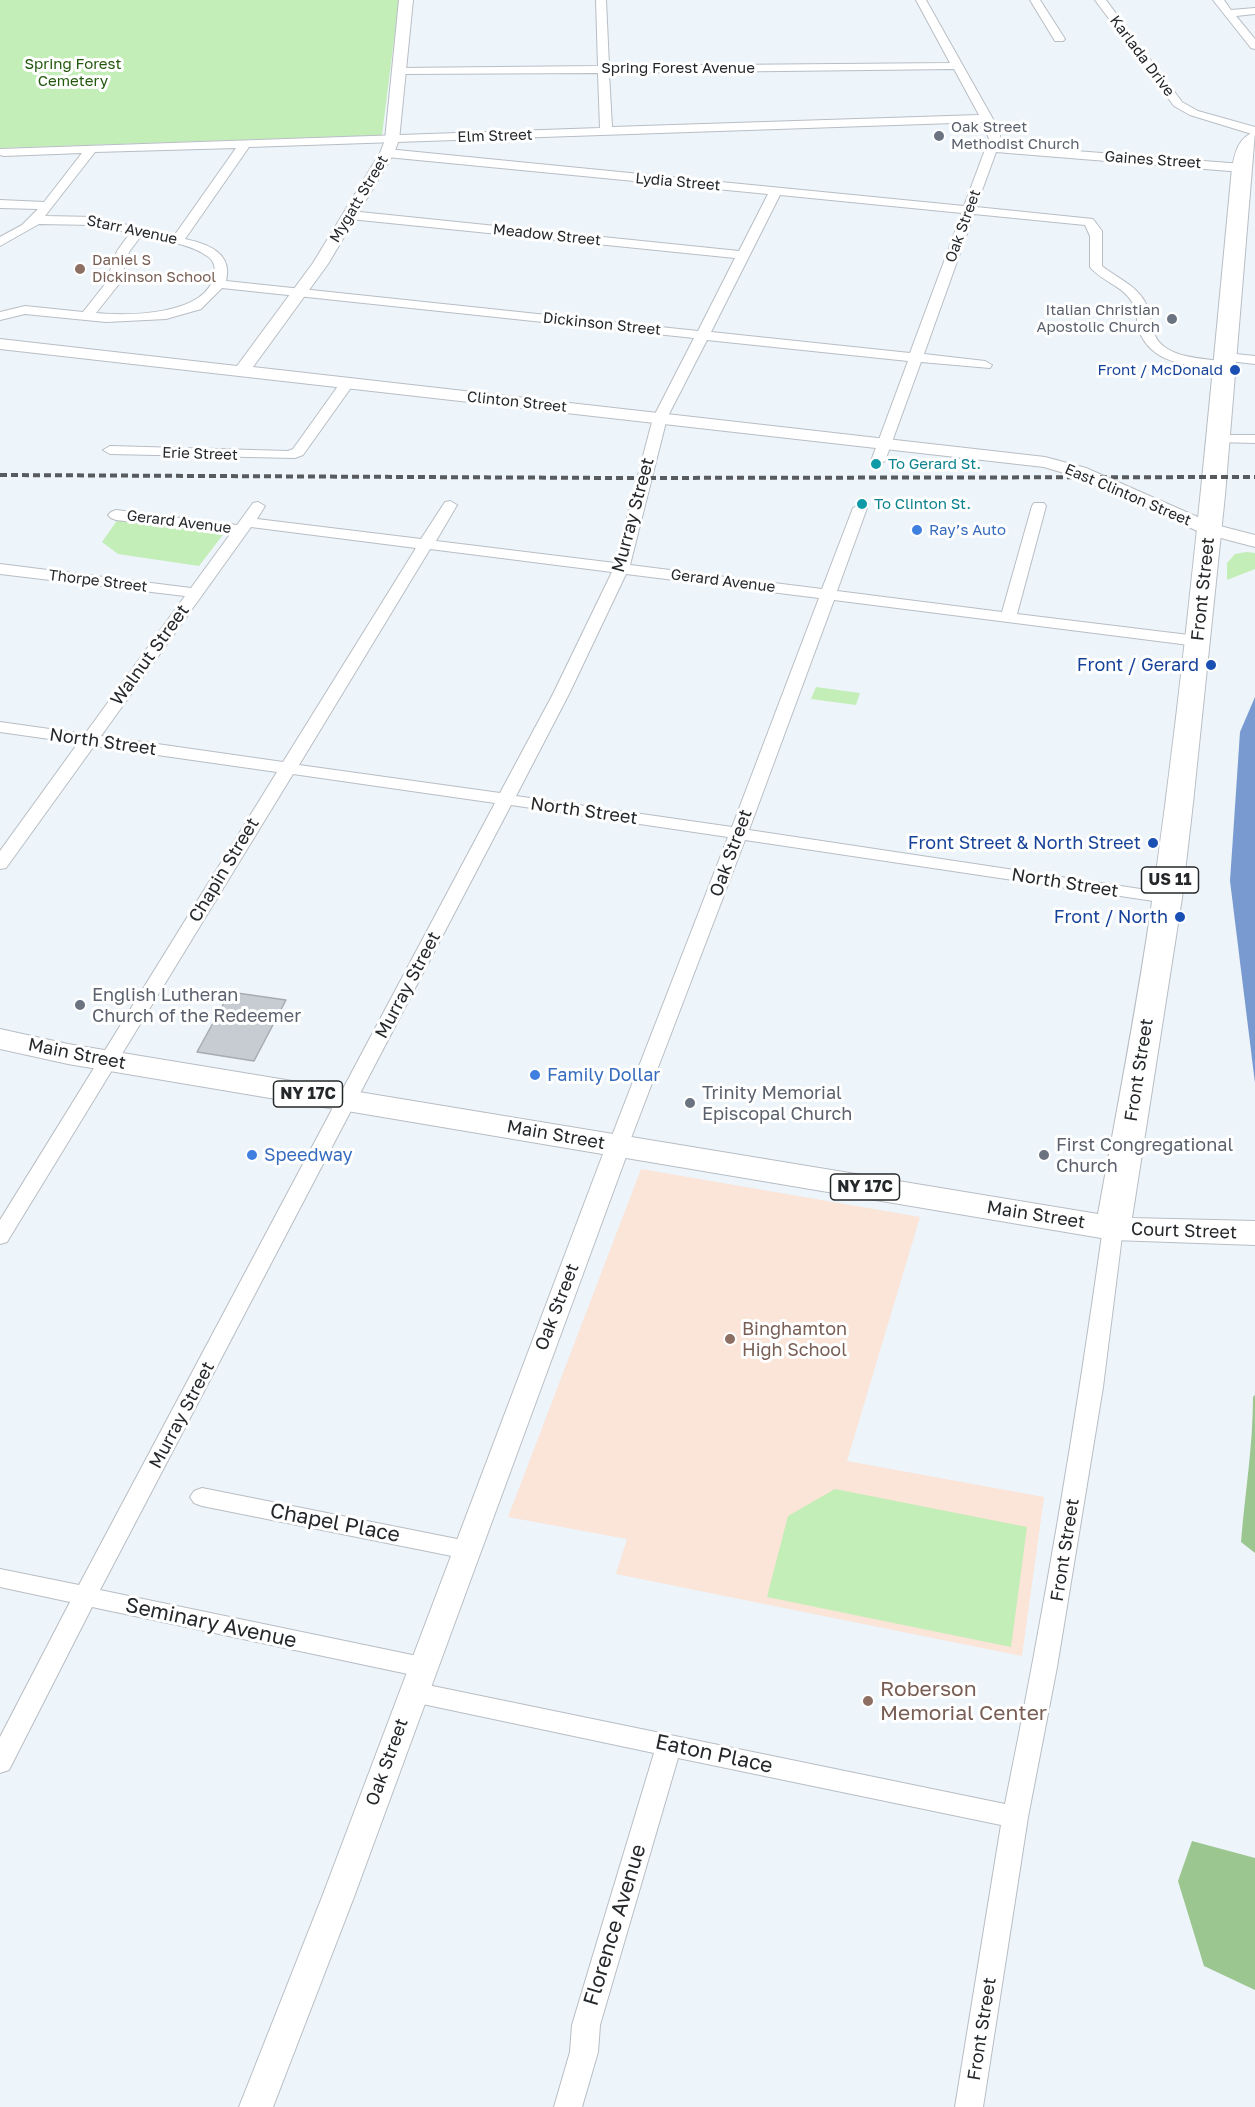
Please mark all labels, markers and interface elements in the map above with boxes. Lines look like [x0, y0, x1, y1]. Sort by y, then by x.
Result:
street label: Karlada Drive [1106, 12, 1178, 100]
park label: Spring Forest Cemetery [24, 55, 122, 90]
street label: Spring Forest Avenue [601, 59, 755, 77]
place label: Oak Street Methodist Church [951, 118, 1079, 153]
street label: Elm Street [457, 126, 533, 146]
marker: Oak Street Methodist Church [932, 129, 946, 143]
street label: Gaines Street [1104, 148, 1202, 172]
street label: Mygatt Street [326, 152, 392, 246]
street label: Lydia Street [635, 169, 721, 195]
street label: Oak Street [942, 187, 984, 265]
street label: Starr Avenue [85, 212, 179, 248]
street label: Meadow Street [492, 220, 602, 250]
place label: Daniel S Dickinson School [92, 251, 216, 286]
marker: Daniel S Dickinson School [73, 262, 87, 276]
place label: Italian Christian Apostolic Church [1036, 301, 1160, 336]
street label: Dickinson Street [542, 309, 662, 339]
marker: Italian Christian Apostolic Church [1165, 312, 1179, 326]
place label: Front / McDonald [1097, 361, 1223, 379]
marker: Front / McDonald [1228, 363, 1242, 377]
street label: Clinton Street [466, 388, 568, 416]
street label: Erie Street [162, 444, 238, 464]
street label: Murray Street [607, 455, 659, 575]
place label: To Gerard St. [888, 455, 981, 473]
marker: To Gerard St. [869, 457, 883, 471]
street label: East Clinton Street [1062, 460, 1194, 530]
place label: To Clinton St. [874, 495, 971, 513]
marker: To Clinton St. [855, 497, 869, 511]
street label: Gerard Avenue [126, 507, 232, 537]
place label: Ray’s Auto [929, 521, 1006, 539]
marker: Ray’s Auto [910, 523, 924, 537]
street label: Front Street [1187, 536, 1219, 642]
street label: Thorpe Street [48, 566, 148, 596]
street label: Gerard Avenue [670, 566, 776, 596]
street label: Walnut Street [106, 600, 194, 710]
place label: Front / Gerard [1077, 654, 1199, 676]
marker: Front / Gerard [1204, 658, 1218, 672]
street label: North Street [48, 724, 158, 760]
street label: North Street [529, 793, 639, 829]
street label: Oak Street [705, 806, 757, 900]
street label: Chapin Street [184, 814, 264, 926]
place label: Front Street & North Street [908, 832, 1141, 854]
marker: Front Street & North Street [1146, 836, 1160, 850]
street label: North Street [1010, 864, 1120, 902]
road number: US 11 [1142, 867, 1198, 893]
place label: Front / North [1054, 906, 1168, 928]
marker: Front / North [1173, 910, 1187, 924]
street label: Murray Street [371, 928, 445, 1042]
place label: English Lutheran Church of the Redeemer [92, 984, 301, 1026]
marker: English Lutheran Church of the Redeemer [73, 998, 87, 1012]
street label: Front Street [1120, 1017, 1158, 1123]
street label: Main Street [26, 1034, 128, 1074]
place label: Family Dollar [547, 1064, 660, 1086]
marker: Family Dollar [528, 1068, 542, 1082]
road number: NY 17C [274, 1081, 342, 1107]
place label: Trinity Memorial Episcopal Church [702, 1082, 852, 1124]
marker: Trinity Memorial Episcopal Church [683, 1096, 697, 1110]
street label: Main Street [505, 1116, 607, 1154]
place label: First Congregational Church [1056, 1134, 1233, 1176]
place label: Speedway [264, 1144, 353, 1166]
marker: Speedway [245, 1148, 259, 1162]
marker: First Congregational Church [1037, 1148, 1051, 1162]
road number: NY 17C [830, 1174, 900, 1200]
street label: Main Street [985, 1197, 1087, 1233]
street label: Court Street [1131, 1218, 1237, 1244]
street label: Oak Street [531, 1260, 583, 1354]
place label: Binghamton High School [742, 1318, 847, 1360]
marker: Binghamton High School [723, 1332, 737, 1346]
street label: Murray Street [145, 1358, 219, 1472]
street label: Front Street [1046, 1497, 1084, 1603]
street label: Chapel Place [268, 1498, 402, 1548]
street label: Seminary Avenue [123, 1593, 299, 1653]
place label: Roberson Memorial Center [880, 1676, 1047, 1726]
marker: Roberson Memorial Center [861, 1694, 875, 1708]
street label: Oak Street [361, 1715, 413, 1809]
street label: Eaton Place [653, 1729, 775, 1779]
street label: Florence Avenue [578, 1841, 652, 2009]
street label: Front Street [963, 1976, 1001, 2082]

